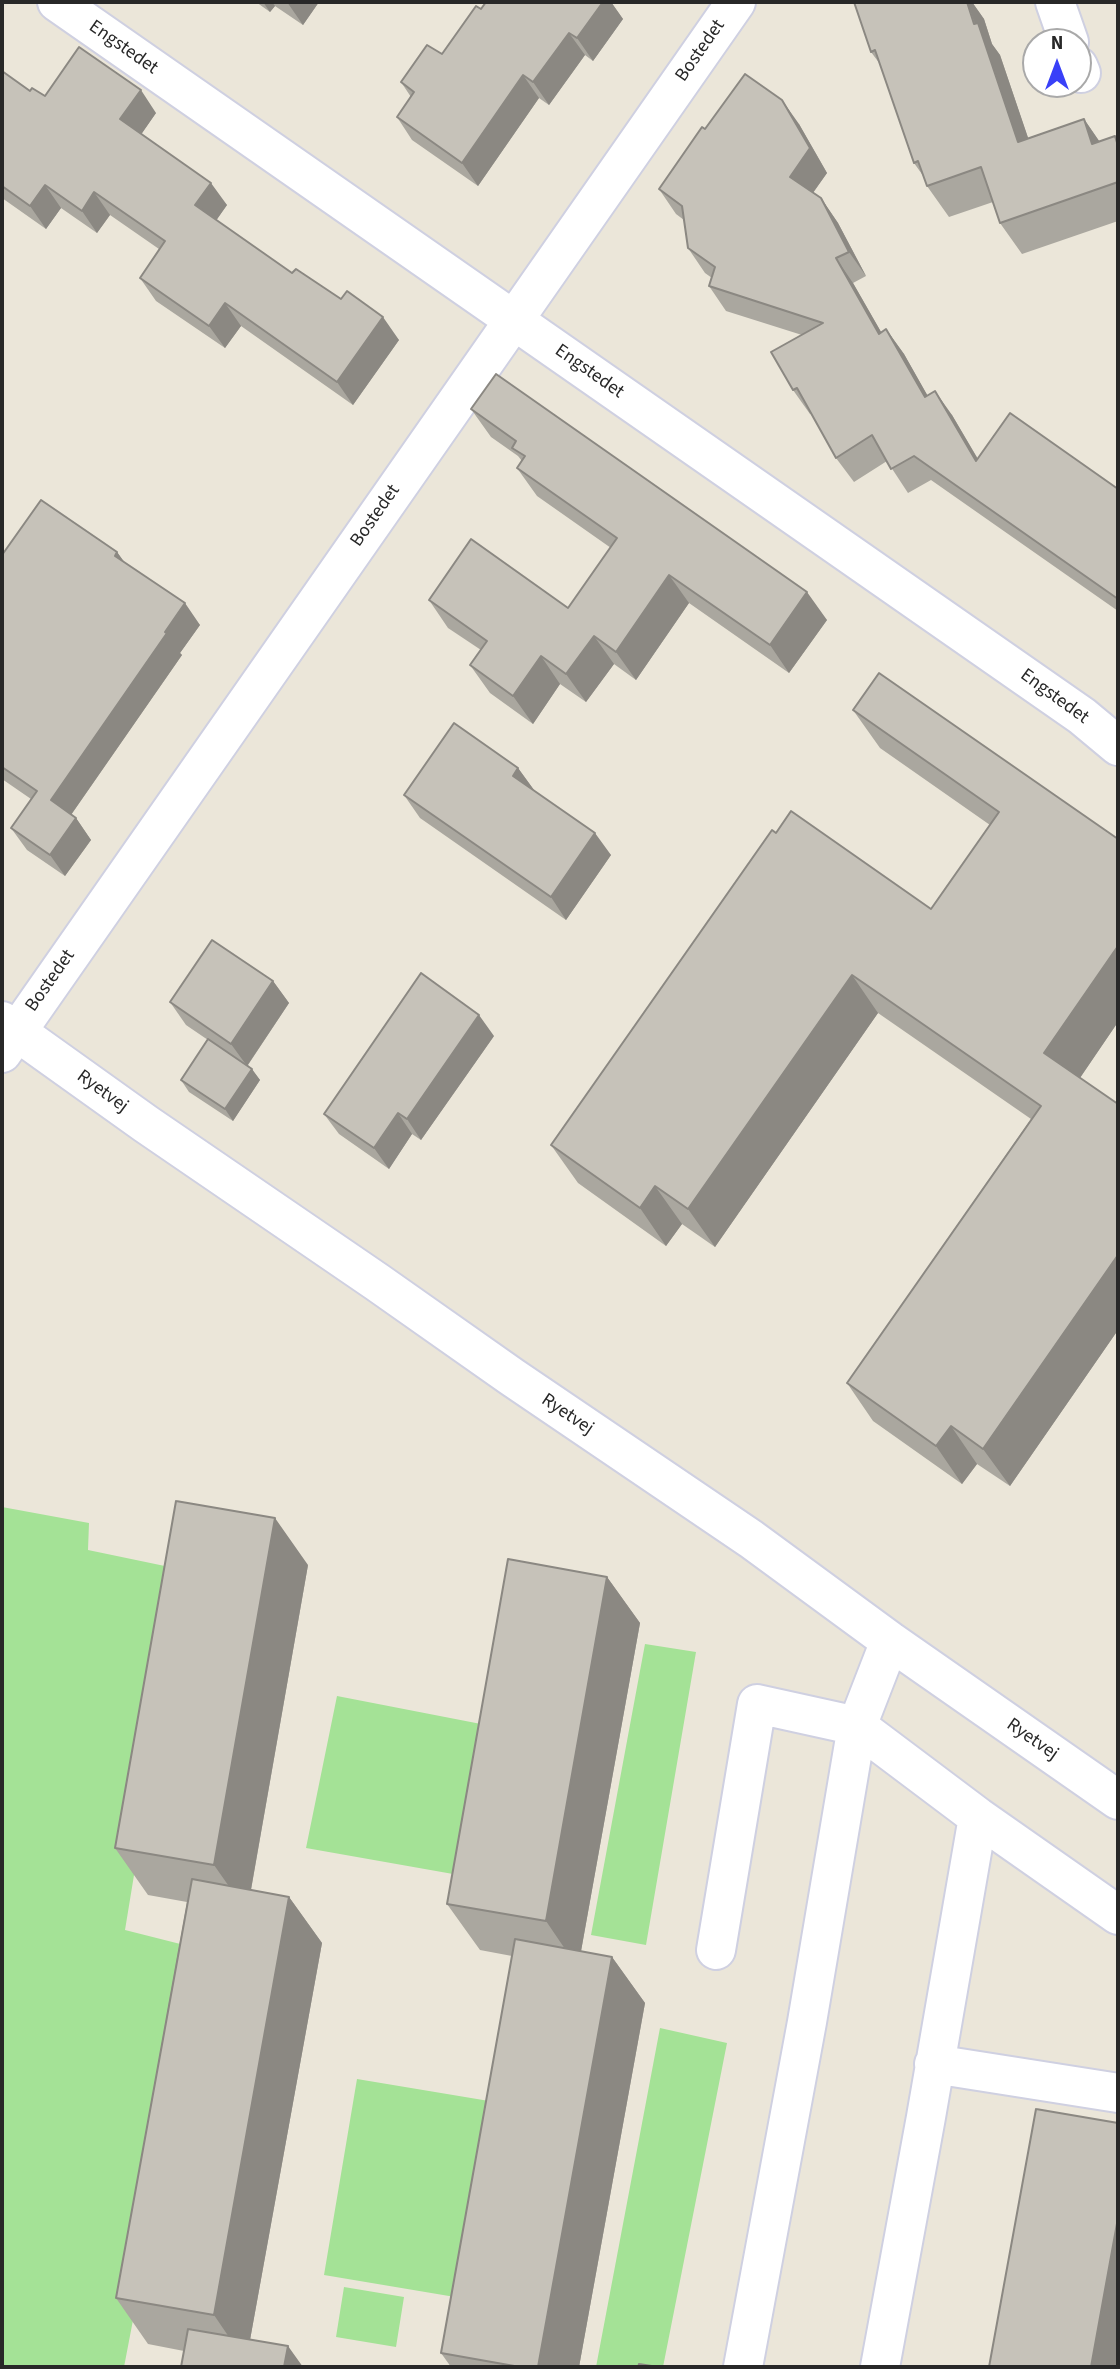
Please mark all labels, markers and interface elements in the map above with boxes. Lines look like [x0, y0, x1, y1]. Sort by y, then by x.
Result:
street label: Bostedet [671, 15, 731, 87]
street label: Engstedet [84, 16, 162, 80]
north arrow [1022, 28, 1092, 98]
text: N [1051, 30, 1063, 57]
street label: Engstedet [550, 340, 628, 404]
street label: Bostedet [346, 480, 406, 552]
street label: Engstedet [1015, 664, 1093, 730]
street label: Bostedet [21, 945, 81, 1017]
street label: Ryetvej [72, 1066, 132, 1118]
street label: Ryetvej [537, 1389, 597, 1441]
street label: Ryetvej [1002, 1714, 1062, 1766]

